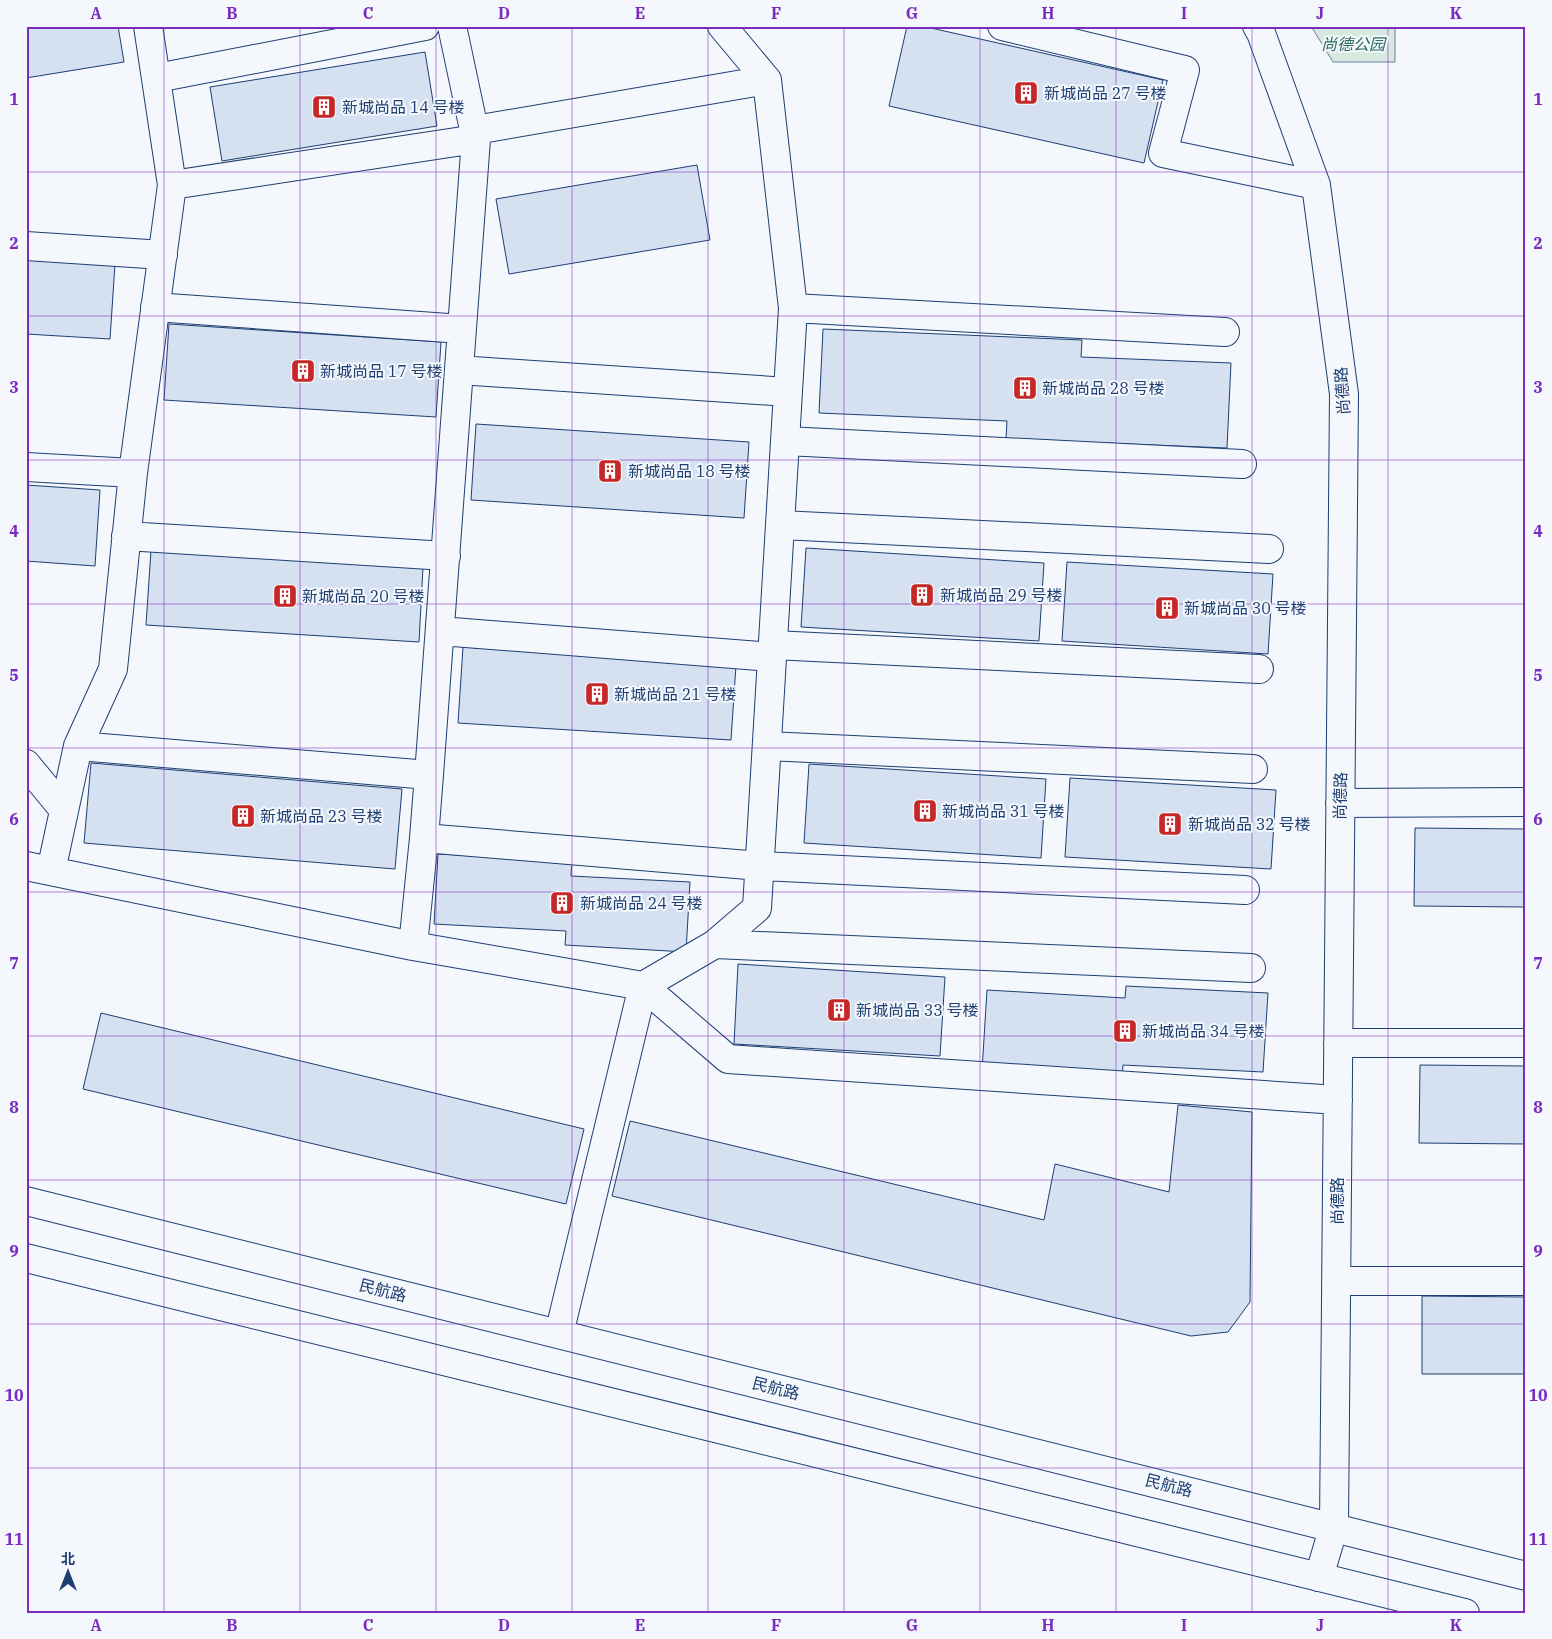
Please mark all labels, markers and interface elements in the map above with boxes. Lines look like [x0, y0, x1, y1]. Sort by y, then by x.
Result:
text: A [90, 3, 102, 23]
text: B [226, 3, 238, 23]
text: C [363, 3, 373, 23]
text: D [498, 3, 510, 23]
text: E [635, 3, 645, 23]
text: F [771, 3, 781, 23]
text: G [906, 3, 918, 23]
text: H [1042, 3, 1055, 23]
text: I [1181, 3, 1187, 23]
text: J [1316, 3, 1324, 23]
text: K [1450, 3, 1463, 23]
park label: 尚德公园 [1321, 34, 1387, 54]
building icon: 新城尚品 27 号楼 [1013, 80, 1039, 106]
place label: 新城尚品 27 号楼 [1044, 83, 1167, 103]
text: 1 [9, 89, 19, 109]
text: 1 [1533, 89, 1543, 109]
building icon: 新城尚品 14 号楼 [311, 94, 337, 120]
place label: 新城尚品 14 号楼 [342, 97, 465, 117]
text: 2 [9, 233, 19, 253]
text: 2 [1533, 233, 1543, 253]
building icon: 新城尚品 17 号楼 [290, 358, 316, 384]
place label: 新城尚品 17 号楼 [320, 361, 443, 381]
street label: 尚德路 [1330, 366, 1354, 416]
building icon: 新城尚品 28 号楼 [1012, 375, 1038, 401]
text: 3 [9, 377, 19, 397]
text: 3 [1533, 377, 1543, 397]
place label: 新城尚品 28 号楼 [1042, 378, 1165, 398]
building icon: 新城尚品 18 号楼 [597, 458, 623, 484]
place label: 新城尚品 18 号楼 [628, 461, 751, 481]
text: 4 [9, 521, 19, 541]
text: 4 [1533, 521, 1543, 541]
building icon: 新城尚品 29 号楼 [909, 582, 935, 608]
building icon: 新城尚品 20 号楼 [272, 583, 298, 609]
place label: 新城尚品 29 号楼 [940, 585, 1063, 605]
place label: 新城尚品 20 号楼 [302, 586, 425, 606]
building icon: 新城尚品 30 号楼 [1154, 595, 1180, 621]
place label: 新城尚品 30 号楼 [1184, 598, 1307, 618]
text: 5 [9, 665, 19, 685]
text: 5 [1533, 665, 1543, 685]
building icon: 新城尚品 21 号楼 [584, 681, 610, 707]
place label: 新城尚品 21 号楼 [614, 684, 737, 704]
street label: 尚德路 [1330, 772, 1350, 820]
building icon: 新城尚品 31 号楼 [912, 798, 938, 824]
place label: 新城尚品 31 号楼 [942, 801, 1065, 821]
building icon: 新城尚品 23 号楼 [230, 803, 256, 829]
place label: 新城尚品 23 号楼 [260, 806, 383, 826]
text: 6 [9, 809, 19, 829]
text: 6 [1533, 809, 1543, 829]
building icon: 新城尚品 32 号楼 [1157, 811, 1183, 837]
place label: 新城尚品 32 号楼 [1188, 814, 1311, 834]
building icon: 新城尚品 24 号楼 [549, 890, 575, 916]
place label: 新城尚品 24 号楼 [580, 893, 703, 913]
text: 7 [9, 953, 19, 973]
text: 7 [1533, 953, 1543, 973]
building icon: 新城尚品 33 号楼 [826, 997, 852, 1023]
place label: 新城尚品 33 号楼 [856, 1000, 979, 1020]
building icon: 新城尚品 34 号楼 [1112, 1018, 1138, 1044]
place label: 新城尚品 34 号楼 [1142, 1021, 1265, 1041]
text: 8 [9, 1097, 19, 1117]
text: 8 [1533, 1097, 1543, 1117]
street label: 尚德路 [1327, 1177, 1347, 1225]
text: 9 [9, 1241, 19, 1261]
text: 9 [1533, 1241, 1543, 1261]
street label: 民航路 [357, 1274, 409, 1306]
street label: 民航路 [750, 1372, 802, 1404]
text: 10 [4, 1385, 24, 1405]
text: 10 [1528, 1385, 1548, 1405]
street label: 民航路 [1143, 1469, 1195, 1501]
text: 11 [4, 1529, 24, 1549]
text: 11 [1528, 1529, 1548, 1549]
north arrow [42, 1546, 92, 1596]
text: 北 [61, 1550, 75, 1568]
text: A [90, 1615, 102, 1635]
text: B [226, 1615, 238, 1635]
text: C [363, 1615, 373, 1635]
text: D [498, 1615, 510, 1635]
text: E [635, 1615, 645, 1635]
text: F [771, 1615, 781, 1635]
text: G [906, 1615, 918, 1635]
text: H [1042, 1615, 1055, 1635]
text: I [1181, 1615, 1187, 1635]
text: J [1316, 1615, 1324, 1635]
text: K [1450, 1615, 1463, 1635]

